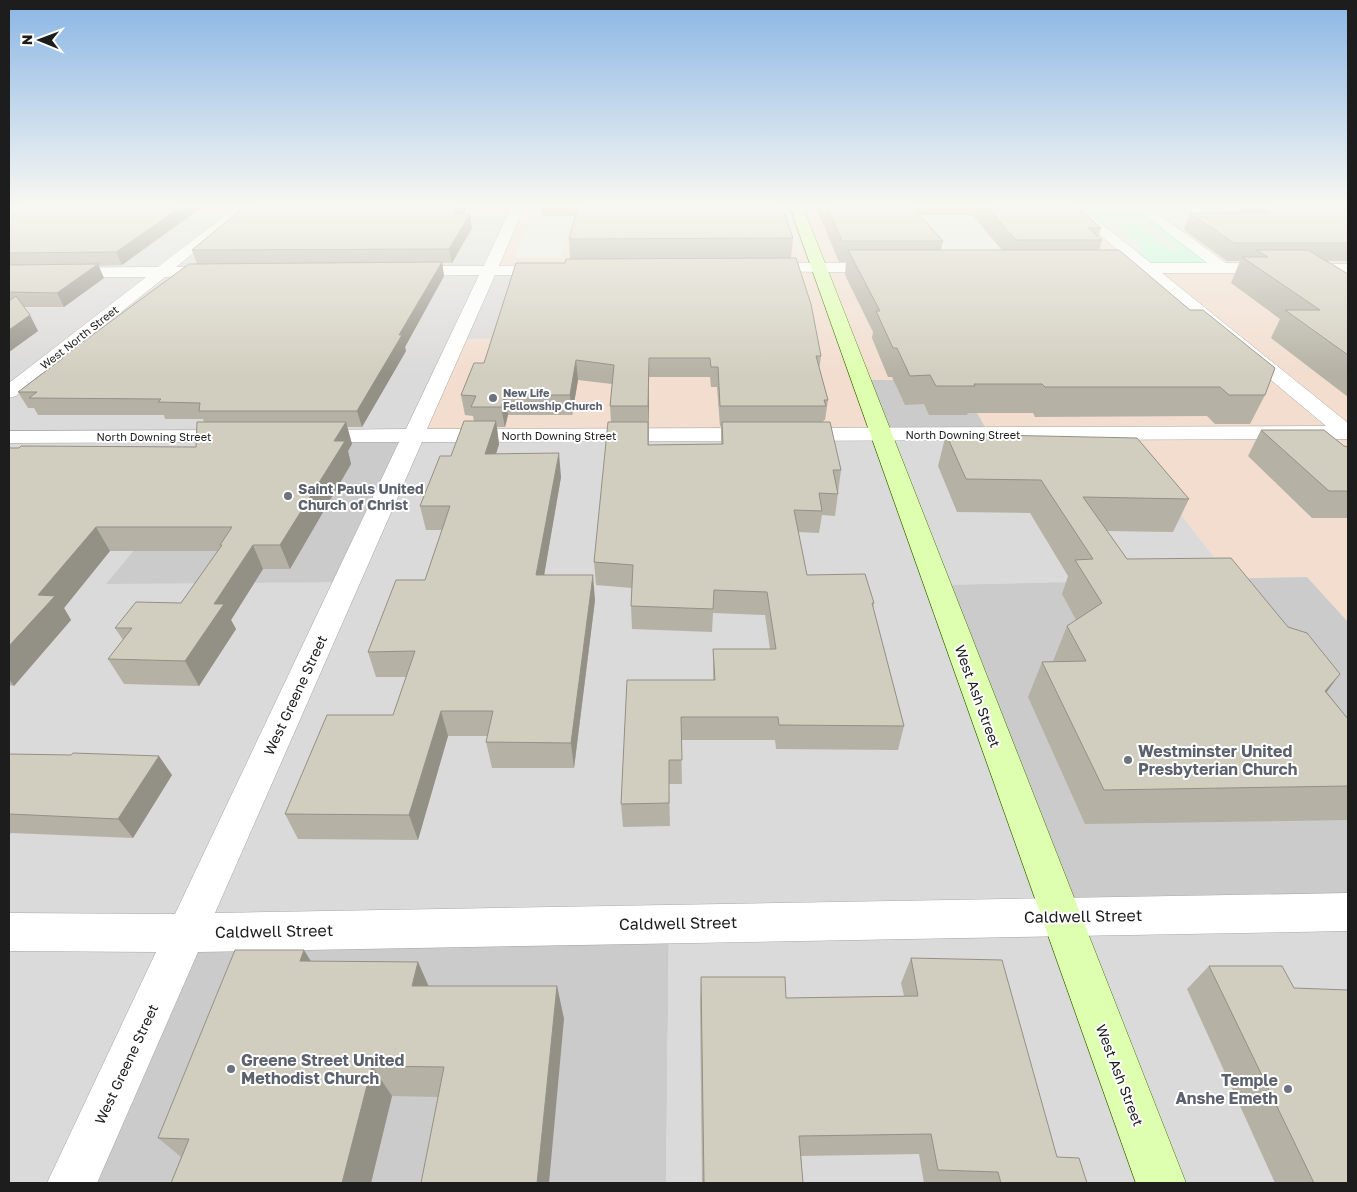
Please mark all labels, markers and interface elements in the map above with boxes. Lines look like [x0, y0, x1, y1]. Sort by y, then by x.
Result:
north arrow [15, 15, 65, 65]
text: N [18, 34, 35, 45]
street label: West North Street [37, 302, 121, 372]
place label: New Life Fellowship Church [503, 386, 603, 412]
marker: New Life Fellowship Church [487, 392, 499, 404]
street label: North Downing Street [905, 428, 1021, 441]
street label: North Downing Street [501, 429, 617, 442]
street label: North Downing Street [96, 430, 212, 443]
place label: Saint Pauls United Church of Christ [298, 480, 424, 513]
marker: Saint Pauls United Church of Christ [282, 490, 294, 502]
street label: West Greene Street [260, 632, 330, 758]
street label: West Ash Street [952, 642, 1004, 750]
place label: Westminster United Presbyterian Church [1138, 741, 1297, 779]
marker: Westminster United Presbyterian Church [1122, 754, 1134, 766]
street label: Caldwell Street [1024, 905, 1142, 927]
street label: Caldwell Street [619, 912, 737, 934]
street label: Caldwell Street [215, 920, 333, 942]
street label: West Greene Street [91, 1001, 161, 1127]
street label: West Ash Street [1093, 1022, 1147, 1128]
place label: Greene Street United Methodist Church [241, 1050, 405, 1088]
marker: Greene Street United Methodist Church [225, 1063, 237, 1075]
place label: Temple Anshe Emeth [1175, 1070, 1278, 1108]
marker: Temple Anshe Emeth [1282, 1083, 1294, 1095]

